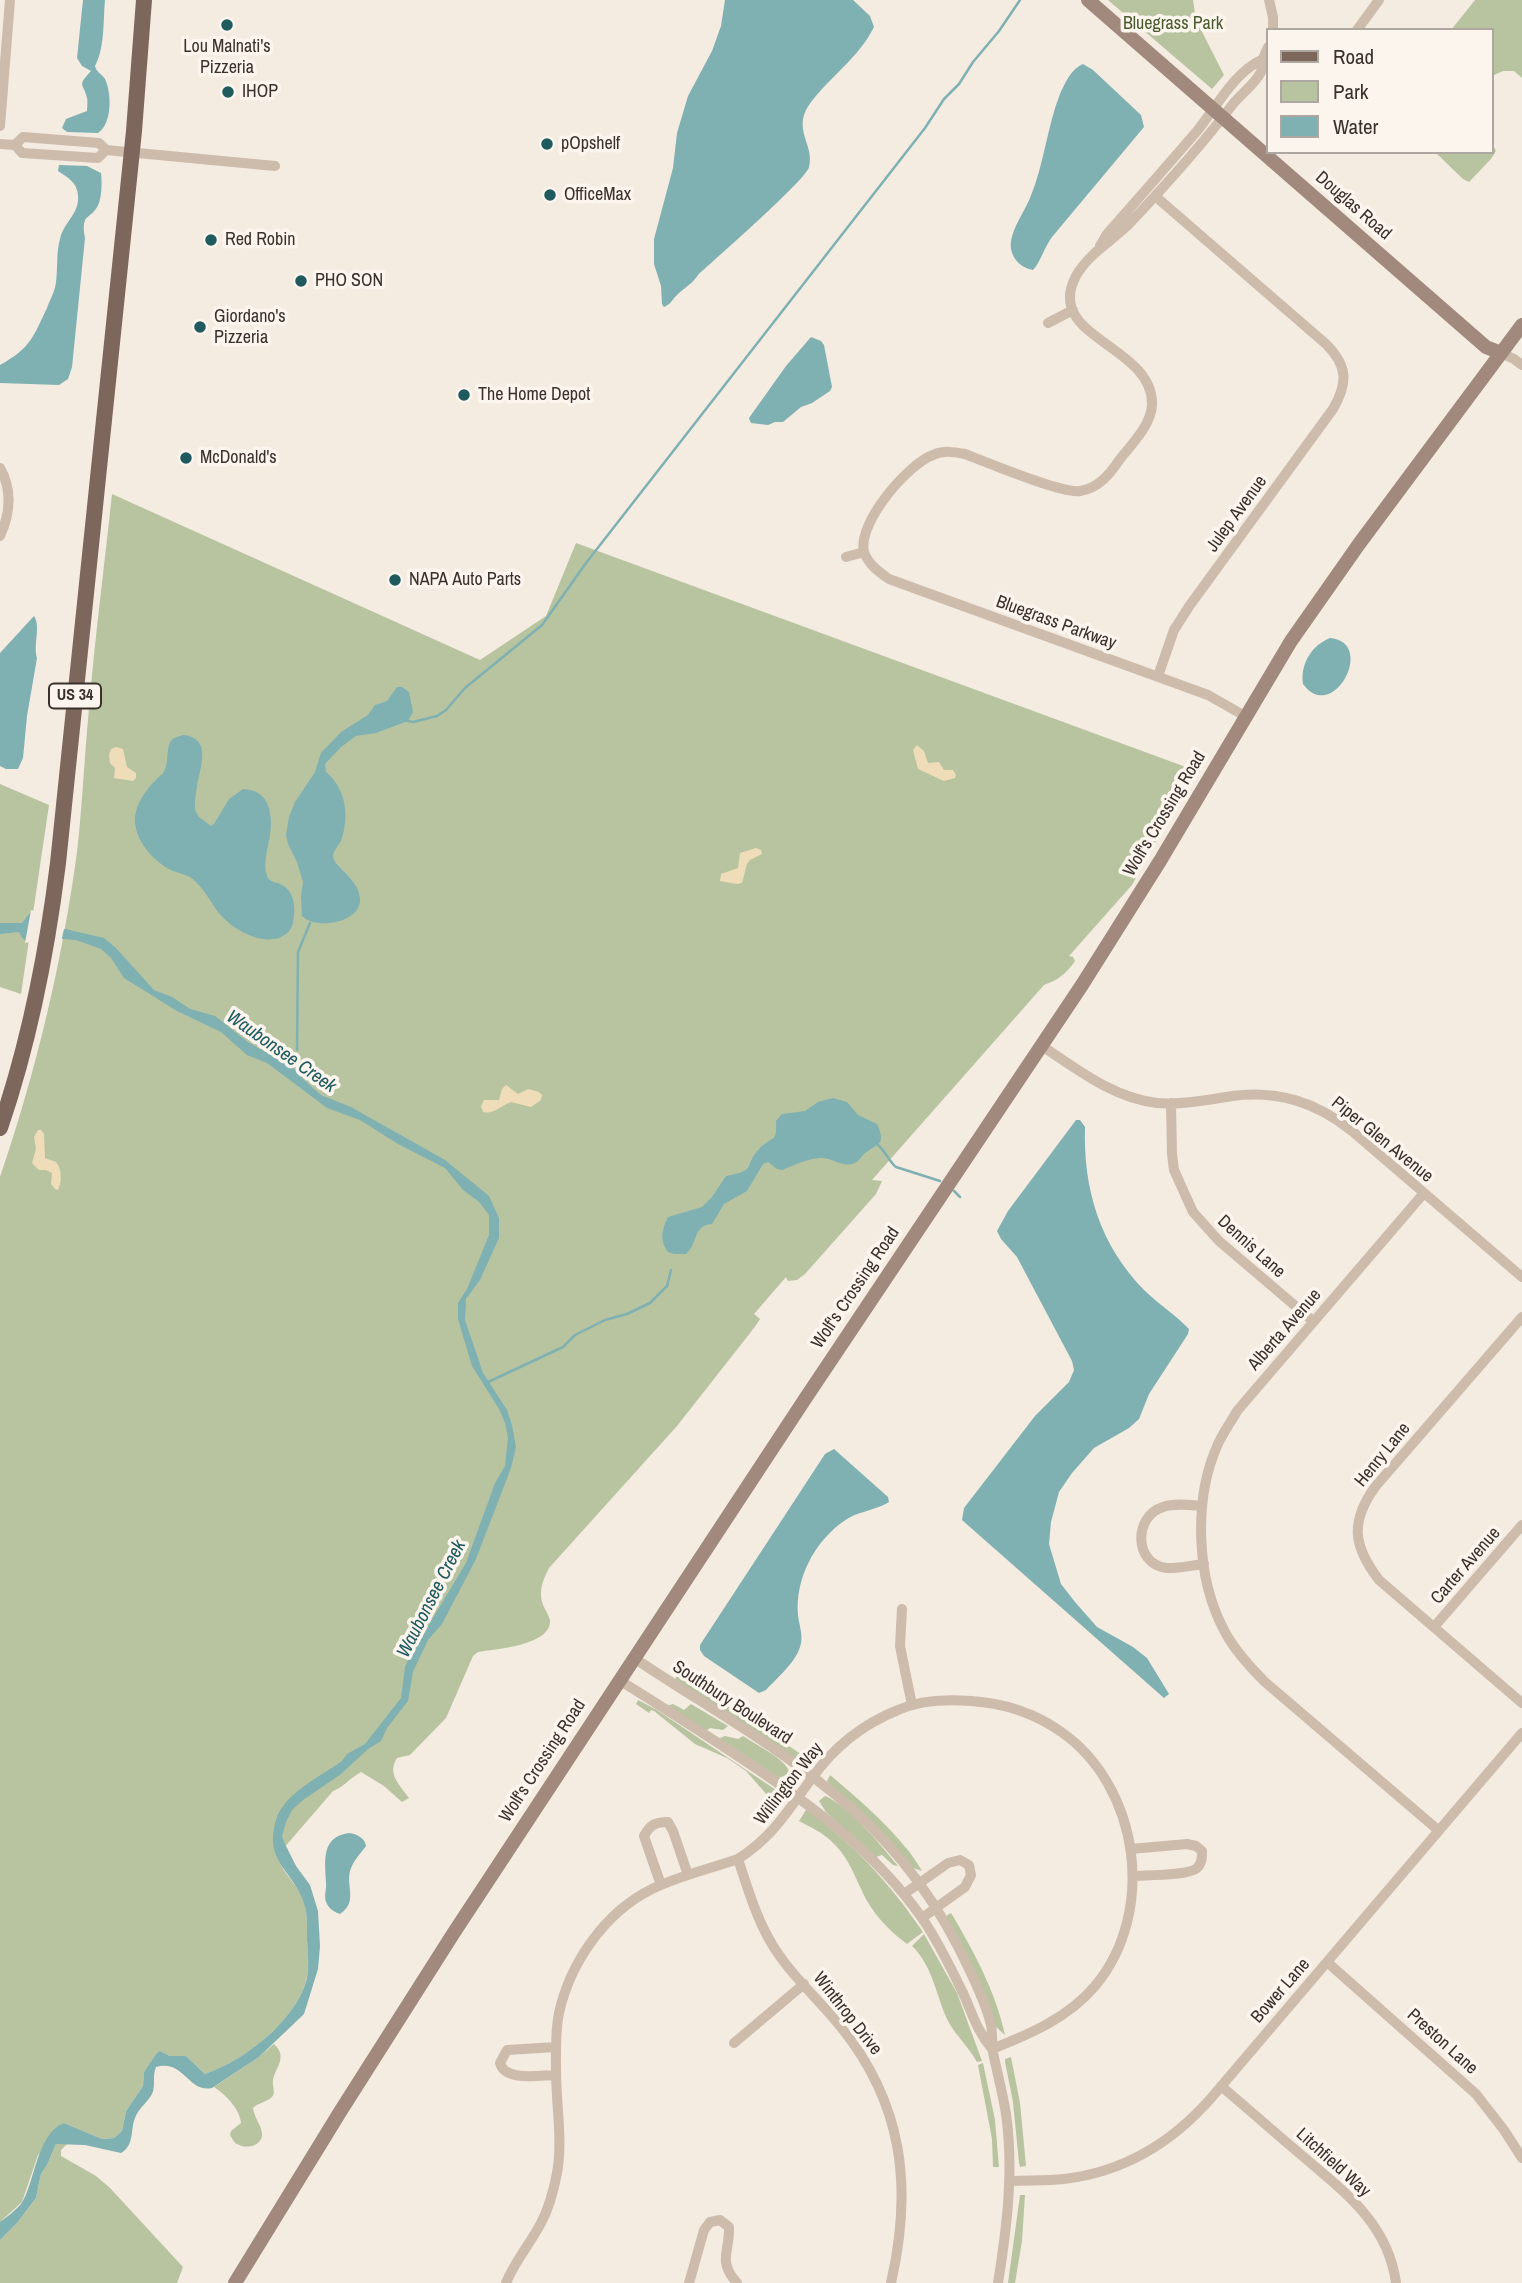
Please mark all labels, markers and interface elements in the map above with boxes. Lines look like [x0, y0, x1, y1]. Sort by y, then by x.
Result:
park label: Bluegrass Park [1123, 13, 1223, 35]
marker: Lou Malnati's Pizzeria [219, 17, 235, 33]
legend [1266, 28, 1494, 154]
place label: Lou Malnati's Pizzeria [183, 36, 271, 78]
text: Road [1333, 42, 1374, 71]
text: Park [1333, 77, 1368, 106]
place label: IHOP [242, 81, 278, 103]
marker: IHOP [220, 84, 236, 100]
text: Water [1333, 112, 1378, 141]
place label: pOpshelf [561, 133, 620, 155]
marker: pOpshelf [539, 136, 555, 152]
street label: Douglas Road [1311, 167, 1395, 245]
place label: OfficeMax [564, 184, 631, 206]
marker: OfficeMax [542, 187, 558, 203]
place label: Red Robin [225, 229, 296, 251]
marker: Red Robin [203, 232, 219, 248]
place label: PHO SON [315, 270, 383, 292]
marker: PHO SON [293, 273, 309, 289]
place label: Giordano's Pizzeria [214, 306, 286, 348]
marker: Giordano's Pizzeria [192, 319, 208, 335]
place label: The Home Depot [478, 384, 590, 406]
marker: The Home Depot [456, 387, 472, 403]
place label: McDonald's [200, 447, 277, 469]
marker: McDonald's [178, 450, 194, 466]
street label: Julep Avenue [1202, 472, 1272, 556]
place label: NAPA Auto Parts [409, 569, 521, 591]
marker: NAPA Auto Parts [387, 572, 403, 588]
street label: Bluegrass Parkway [993, 591, 1119, 655]
road number: US 34 [49, 684, 101, 708]
street label: Wolf's Crossing Road [1119, 748, 1211, 880]
water label: Waubonsee Creek [222, 1006, 340, 1098]
street label: Piper Glen Avenue [1327, 1092, 1437, 1188]
street label: Dennis Lane [1213, 1211, 1289, 1283]
street label: Wolf's Crossing Road [807, 1223, 905, 1353]
street label: Alberta Avenue [1244, 1285, 1326, 1375]
street label: Henry Lane [1351, 1419, 1415, 1491]
street label: Carter Avenue [1427, 1523, 1505, 1609]
water label: Waubonsee Creek [393, 1536, 471, 1662]
street label: Southbury Boulevard [668, 1656, 796, 1750]
street label: Wolf's Crossing Road [495, 1696, 591, 1826]
street label: Willington Way [750, 1738, 828, 1830]
street label: Bower Lane [1247, 1954, 1315, 2028]
street label: Winthrop Drive [808, 1968, 886, 2060]
street label: Preston Lane [1402, 2005, 1482, 2079]
street label: Litchfield Way [1291, 2124, 1375, 2202]

